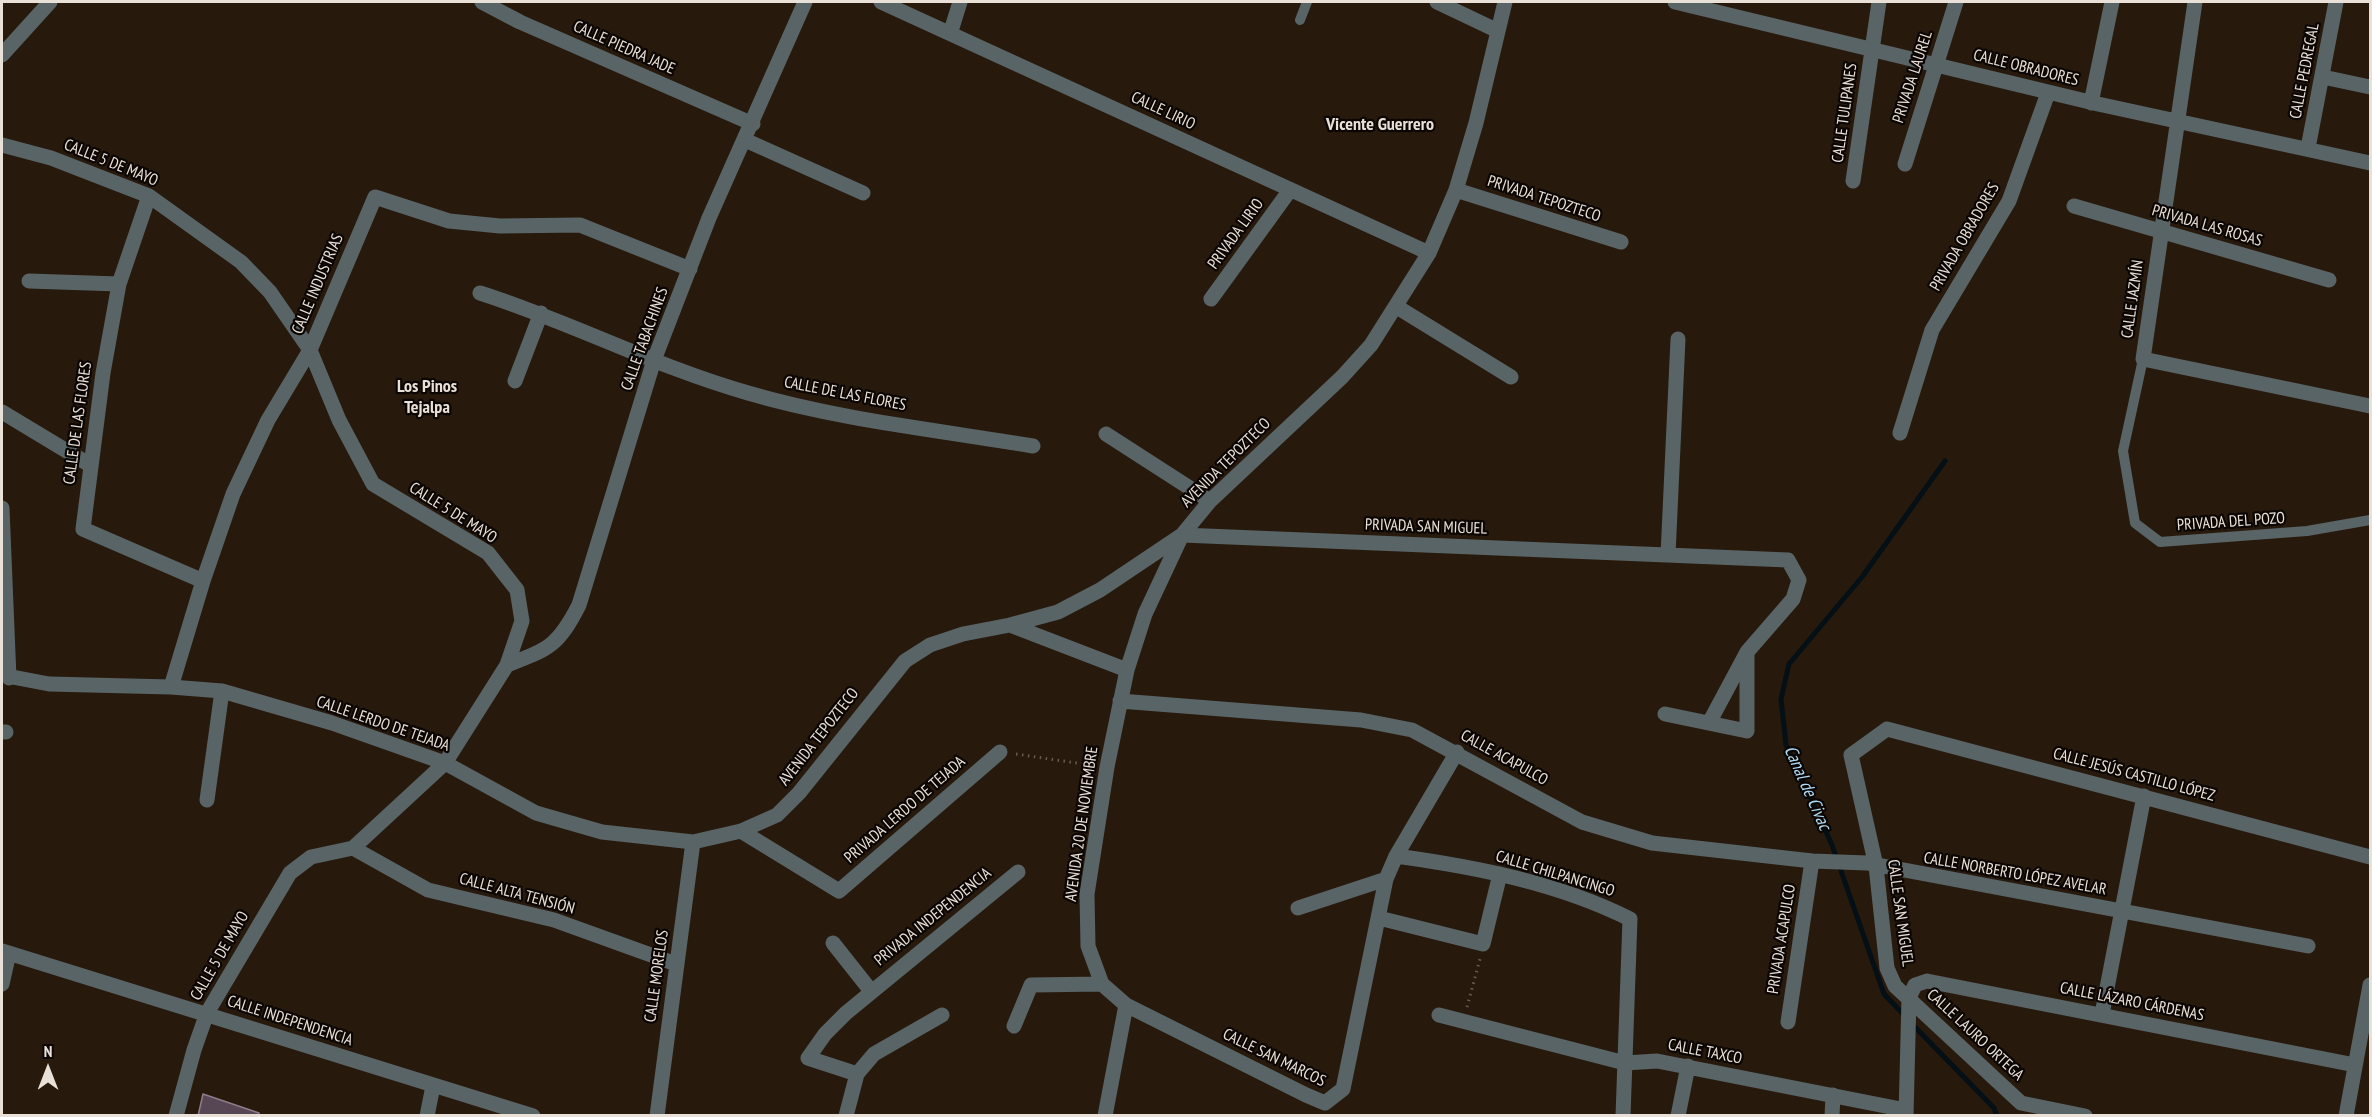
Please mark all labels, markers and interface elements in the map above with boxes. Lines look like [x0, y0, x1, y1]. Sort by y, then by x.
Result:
street label: CALLE PIEDRA JADE [570, 17, 678, 79]
street label: CALLE PEDREGAL [2286, 21, 2324, 121]
street label: PRIVADA LAUREL [1889, 28, 1937, 126]
street label: CALLE OBRADORES [1971, 46, 2081, 90]
street label: CALLE TULIPANES [1829, 62, 1861, 164]
street label: CALLE LIRIO [1128, 88, 1198, 134]
district label: Vicente Guerrero [1326, 114, 1434, 136]
street label: CALLE 5 DE MAYO [61, 135, 161, 191]
street label: PRIVADA TEPOZTECO [1485, 172, 1603, 226]
street label: PRIVADA OBRADORES [1926, 179, 2004, 295]
street label: PRIVADA LIRIO [1204, 195, 1268, 273]
street label: PRIVADA LAS ROSAS [2150, 201, 2264, 251]
street label: CALLE INDUSTRIAS [288, 231, 348, 337]
street label: CALLE JAZMÍN [2118, 259, 2148, 339]
street label: CALLE TABACHINES [617, 285, 673, 393]
street label: CALLE DE LAS FLORES [60, 360, 96, 486]
street label: CALLE DE LAS FLORES [782, 373, 908, 415]
district label: Los Pinos Tejalpa [397, 376, 457, 418]
street label: AVENIDA TEPOZTECO [1177, 414, 1275, 512]
street label: CALLE 5 DE MAYO [406, 478, 500, 548]
street label: PRIVADA DEL POZO [2176, 509, 2286, 535]
street label: PRIVADA SAN MIGUEL [1365, 515, 1487, 539]
street label: AVENIDA TEPOZTECO [775, 684, 863, 790]
street label: CALLE LERDO DE TEJADA [314, 692, 452, 756]
street label: CALLE ACAPULCO [1457, 726, 1551, 790]
water label: Canal de Civac [1779, 742, 1835, 834]
street label: CALLE JESÚS CASTILLO LÓPEZ [2051, 744, 2217, 806]
street label: AVENIDA 20 DE NOVIEMBRE [1062, 745, 1102, 903]
street label: PRIVADA LERDO DE TEJADA [841, 752, 969, 868]
street label: CALLE CHILPANCINGO [1493, 847, 1617, 901]
street label: CALLE NORBERTO LÓPEZ AVELAR [1922, 848, 2108, 900]
street label: CALLE SAN MIGUEL [1883, 858, 1917, 968]
street label: PRIVADA INDEPENDENCIA [871, 864, 995, 970]
street label: CALLE ALTA TENSIÓN [457, 869, 577, 919]
street label: PRIVADA ACAPULCO [1764, 883, 1800, 995]
street label: CALLE 5 DE MAYO [187, 908, 253, 1004]
street label: CALLE MORELOS [641, 929, 673, 1023]
street label: CALLE LÁZARO CÁRDENAS [2058, 979, 2206, 1025]
street label: CALLE LAURO ORTEGA [1923, 985, 2027, 1085]
street label: CALLE INDEPENDENCIA [225, 992, 355, 1050]
street label: CALLE SAN MARCOS [1219, 1025, 1329, 1091]
street label: CALLE TAXCO [1666, 1035, 1744, 1069]
north arrow [18, 1039, 78, 1099]
text: N [44, 1041, 52, 1061]

